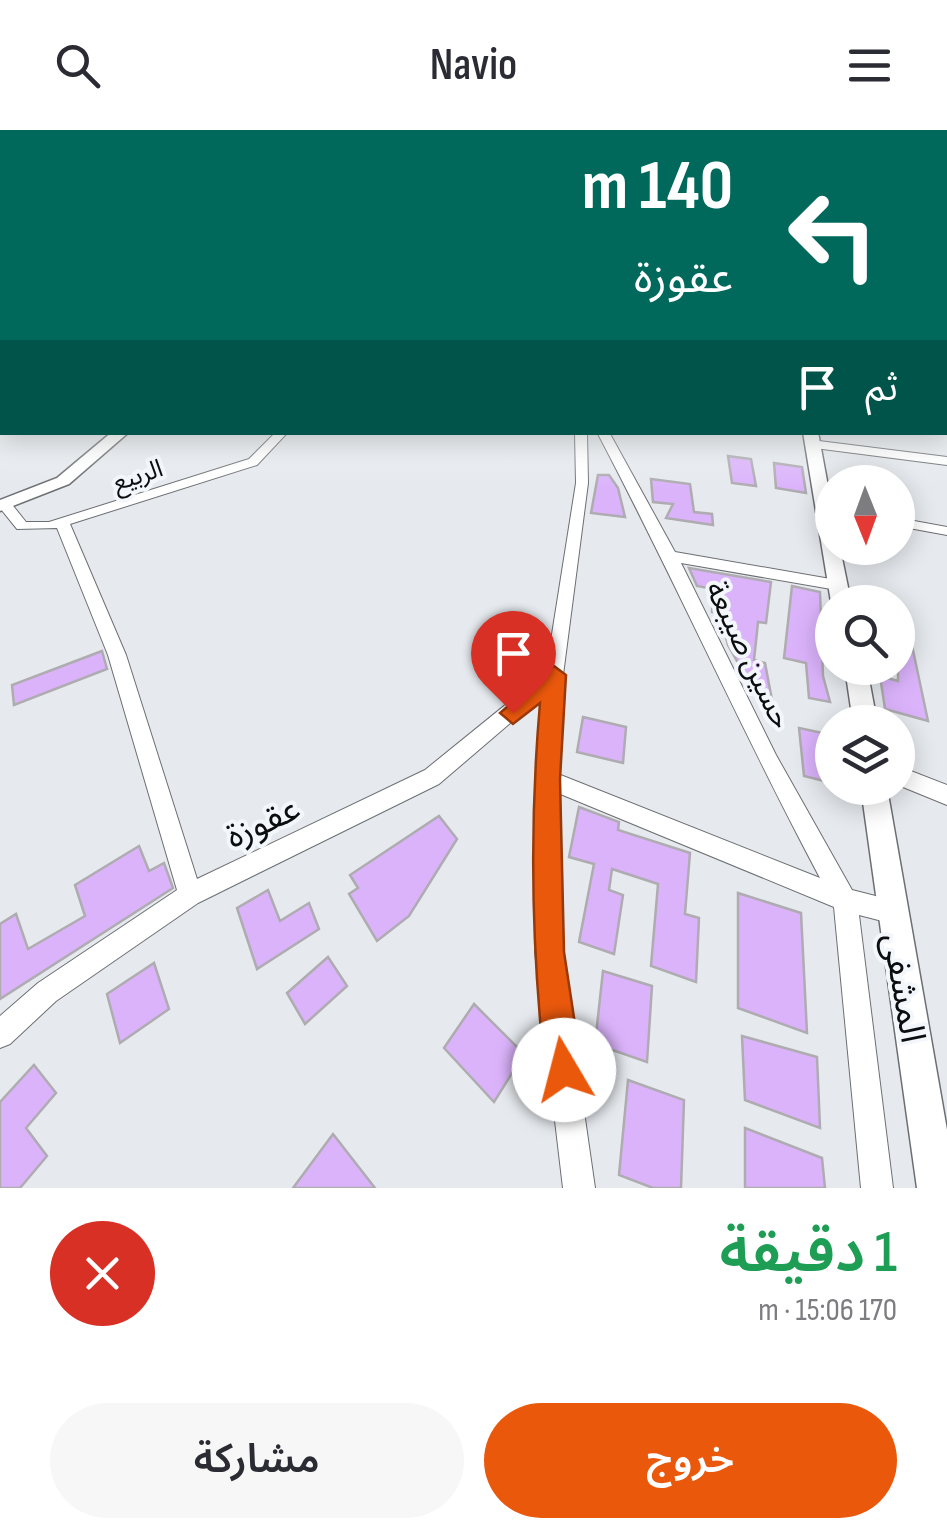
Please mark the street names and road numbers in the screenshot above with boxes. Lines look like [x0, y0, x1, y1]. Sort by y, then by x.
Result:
street label: الربيع [109, 453, 168, 501]
street label: حسين صيبعة [697, 575, 799, 735]
street label: عقوزة [219, 787, 307, 859]
street label: المشفى [872, 930, 934, 1046]

